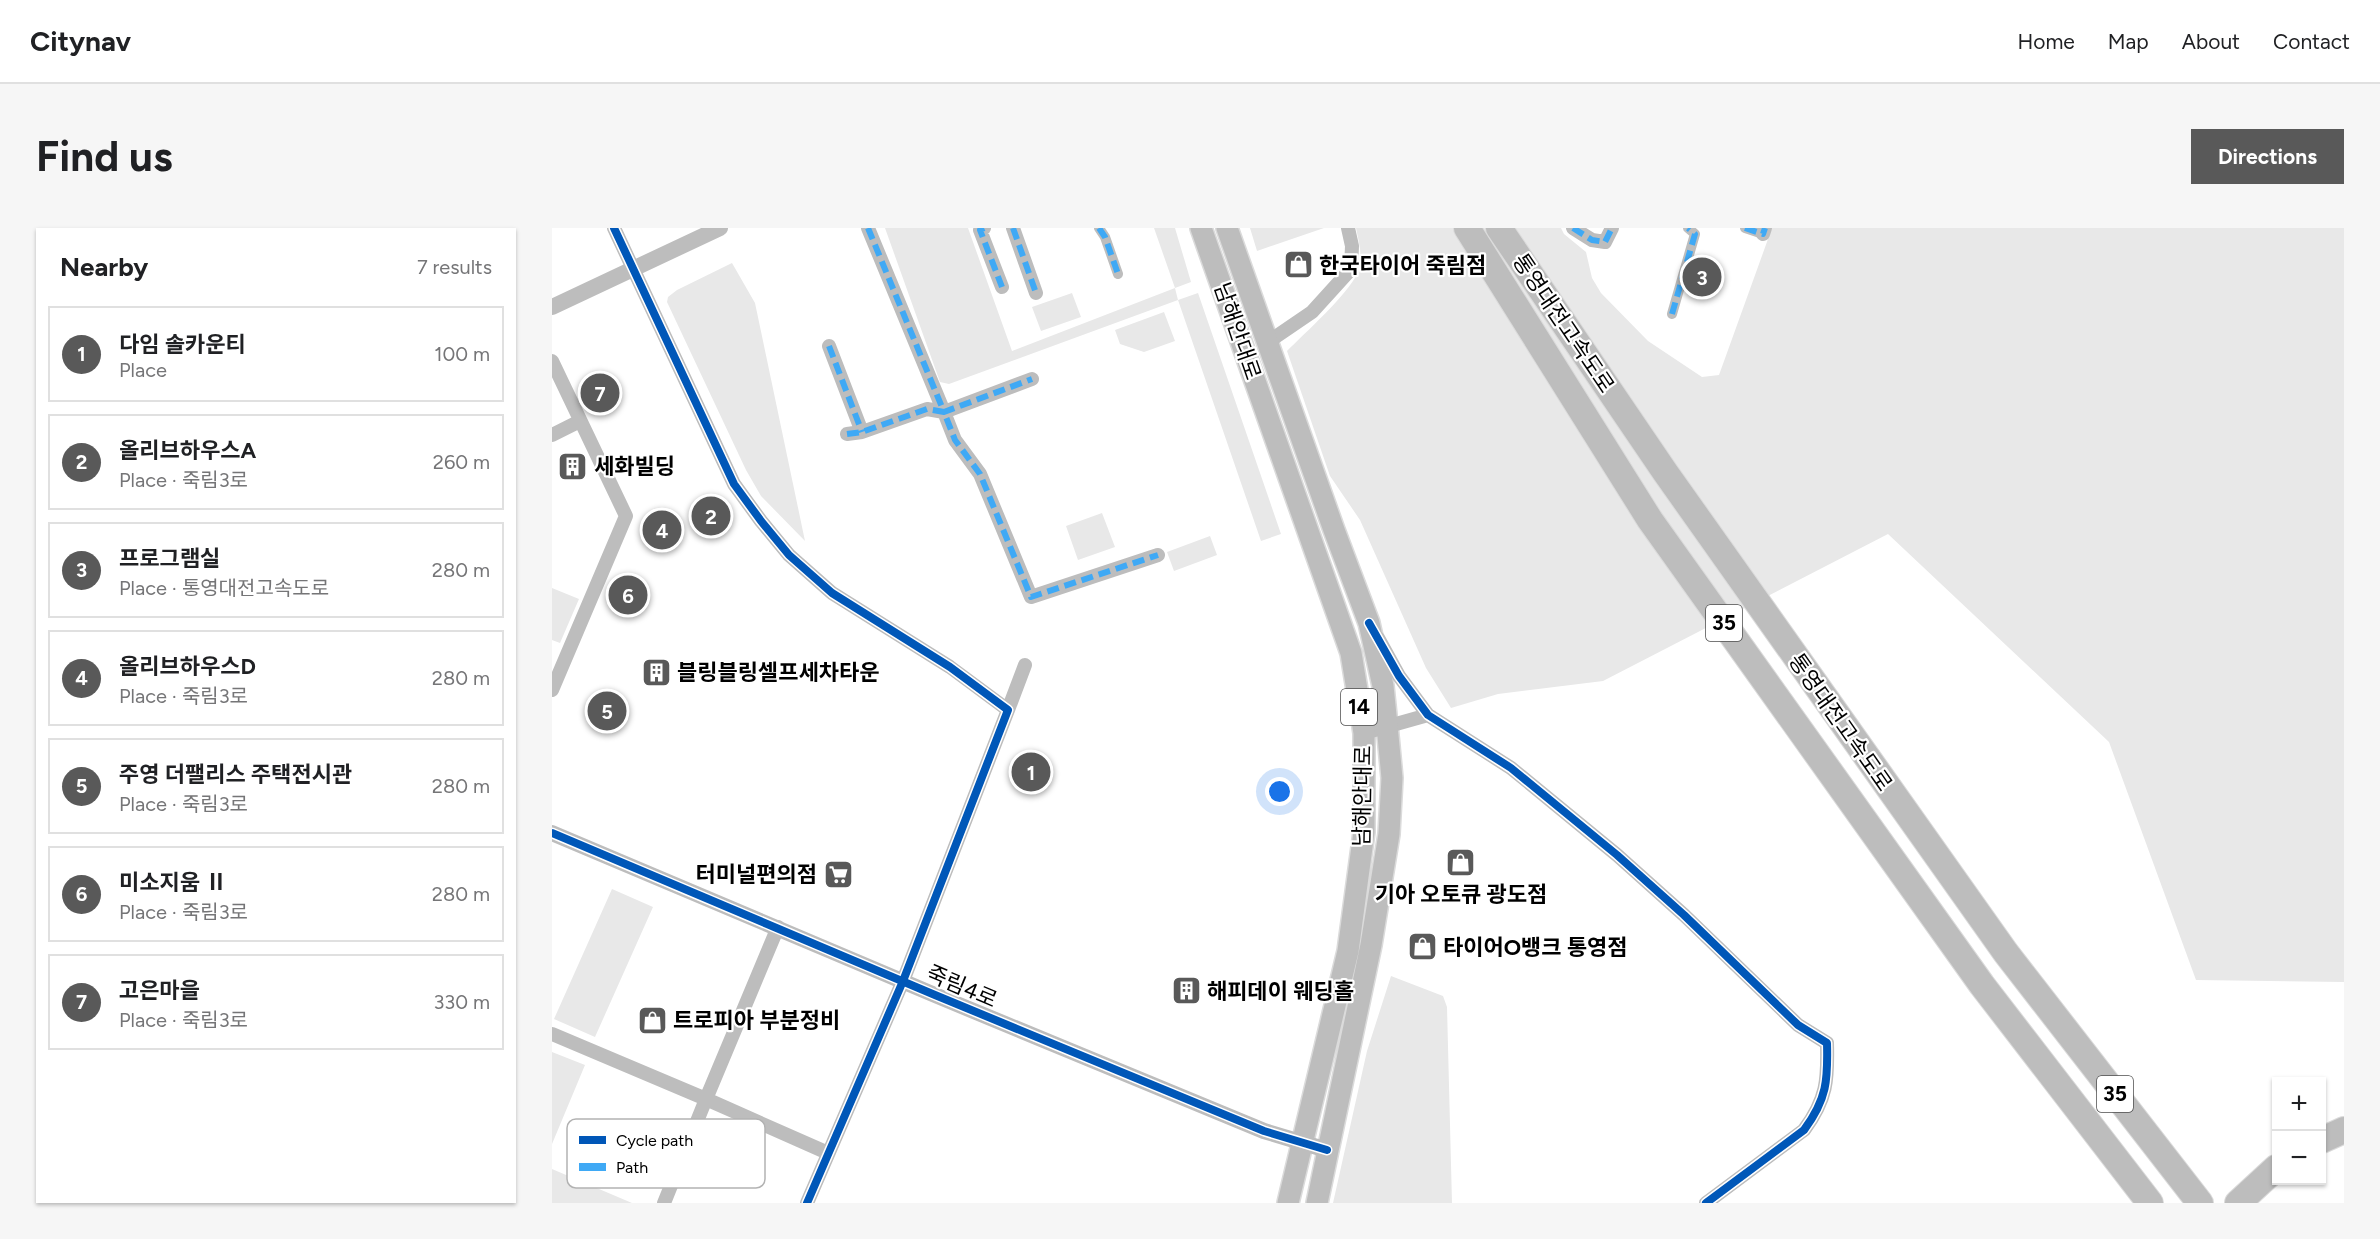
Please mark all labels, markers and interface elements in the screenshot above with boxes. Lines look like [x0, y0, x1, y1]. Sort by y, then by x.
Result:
text: Citynav [30, 24, 131, 58]
text: Home [2018, 29, 2075, 54]
text: Map [2108, 29, 2149, 54]
text: About [2182, 29, 2240, 54]
text: Contact [2273, 29, 2350, 54]
button: Directions [2191, 129, 2344, 184]
text: Find us [36, 131, 173, 182]
shop icon: 한국타이어 죽림점 [1282, 249, 1314, 281]
street label: 통영대전고속도로 [1507, 249, 1620, 398]
text: Nearby [60, 251, 148, 283]
place label: 한국타이어 죽림점 [1319, 252, 1486, 279]
pin: 3 [1682, 254, 1722, 300]
text: 7 results [417, 255, 492, 279]
street label: 남해안대로 [1208, 279, 1267, 383]
text: 다임 솔카운티 [119, 331, 246, 358]
text: 1 [77, 342, 86, 366]
text: 100 m [434, 342, 490, 366]
text: Place [119, 358, 167, 382]
pin: 7 [580, 370, 620, 416]
text: 올리브하우스A [119, 437, 256, 464]
text: 2 [76, 450, 87, 474]
text: 260 m [433, 450, 490, 474]
building icon: 세화빌딩 [557, 450, 589, 482]
place label: 세화빌딩 [594, 453, 675, 480]
text: Place · 죽림3로 [119, 468, 248, 492]
pin: 2 [692, 494, 730, 538]
pin: 4 [642, 508, 682, 552]
text: 프로그램실 [119, 545, 220, 572]
text: 3 [76, 558, 87, 582]
text: 280 m [432, 558, 490, 582]
pin: 6 [608, 572, 648, 617]
text: Place · 통영대전고속도로 [119, 576, 329, 600]
road number: 35 [1706, 605, 1742, 641]
street label: 통영대전고속도로 [1783, 648, 1898, 796]
text: 올리브하우스D [119, 653, 256, 680]
building icon: 블링블링셀프세차타운 [640, 656, 672, 688]
place label: 블링블링셀프세차타운 [677, 659, 879, 686]
text: 4 [75, 666, 88, 690]
text: 280 m [432, 666, 490, 690]
text: Place · 죽림3로 [119, 684, 248, 708]
pin: 5 [588, 688, 626, 734]
road number: 14 [1341, 689, 1377, 725]
street label: 남해안대로 [1348, 745, 1377, 847]
pin: 1 [1012, 750, 1050, 794]
text: 주영 더팰리스 주택전시관 [119, 761, 352, 788]
text: 5 [76, 774, 87, 798]
text: 280 m [432, 774, 490, 798]
your location [1265, 777, 1294, 806]
text: Place · 죽림3로 [119, 792, 248, 816]
shop icon: 기아 오토큐 광도점 [1445, 846, 1477, 878]
supermarket icon: 터미널편의점 [822, 858, 854, 890]
place label: 터미널편의점 [696, 861, 817, 888]
text: 미소지움 Ⅱ [119, 869, 227, 896]
place label: 기아 오토큐 광도점 [1375, 881, 1547, 908]
text: 6 [76, 882, 87, 906]
text: 280 m [432, 882, 490, 906]
text: Place · 죽림3로 [119, 900, 248, 924]
shop icon: 타이어O뱅크 통영점 [1406, 931, 1438, 963]
place label: 타이어O뱅크 통영점 [1443, 934, 1627, 961]
street label: 죽림4로 [922, 960, 1001, 1013]
building icon: 해피데이 웨딩홀 [1170, 975, 1202, 1007]
text: 고은마을 [119, 977, 200, 1004]
place label: 해피데이 웨딩홀 [1207, 978, 1354, 1005]
text: 7 [76, 990, 87, 1014]
text: 330 m [433, 990, 490, 1014]
shop icon: 트로피아 부분정비 [636, 1004, 668, 1036]
place label: 트로피아 부분정비 [673, 1007, 840, 1034]
text: Place · 죽림3로 [119, 1008, 248, 1032]
road number: 35 [2097, 1076, 2133, 1112]
map controls [2272, 1077, 2326, 1185]
button: + [2272, 1077, 2326, 1131]
legend [567, 1119, 765, 1188]
text: Cycle path [616, 1131, 693, 1150]
button: − [2272, 1131, 2326, 1185]
text: Path [616, 1158, 648, 1177]

